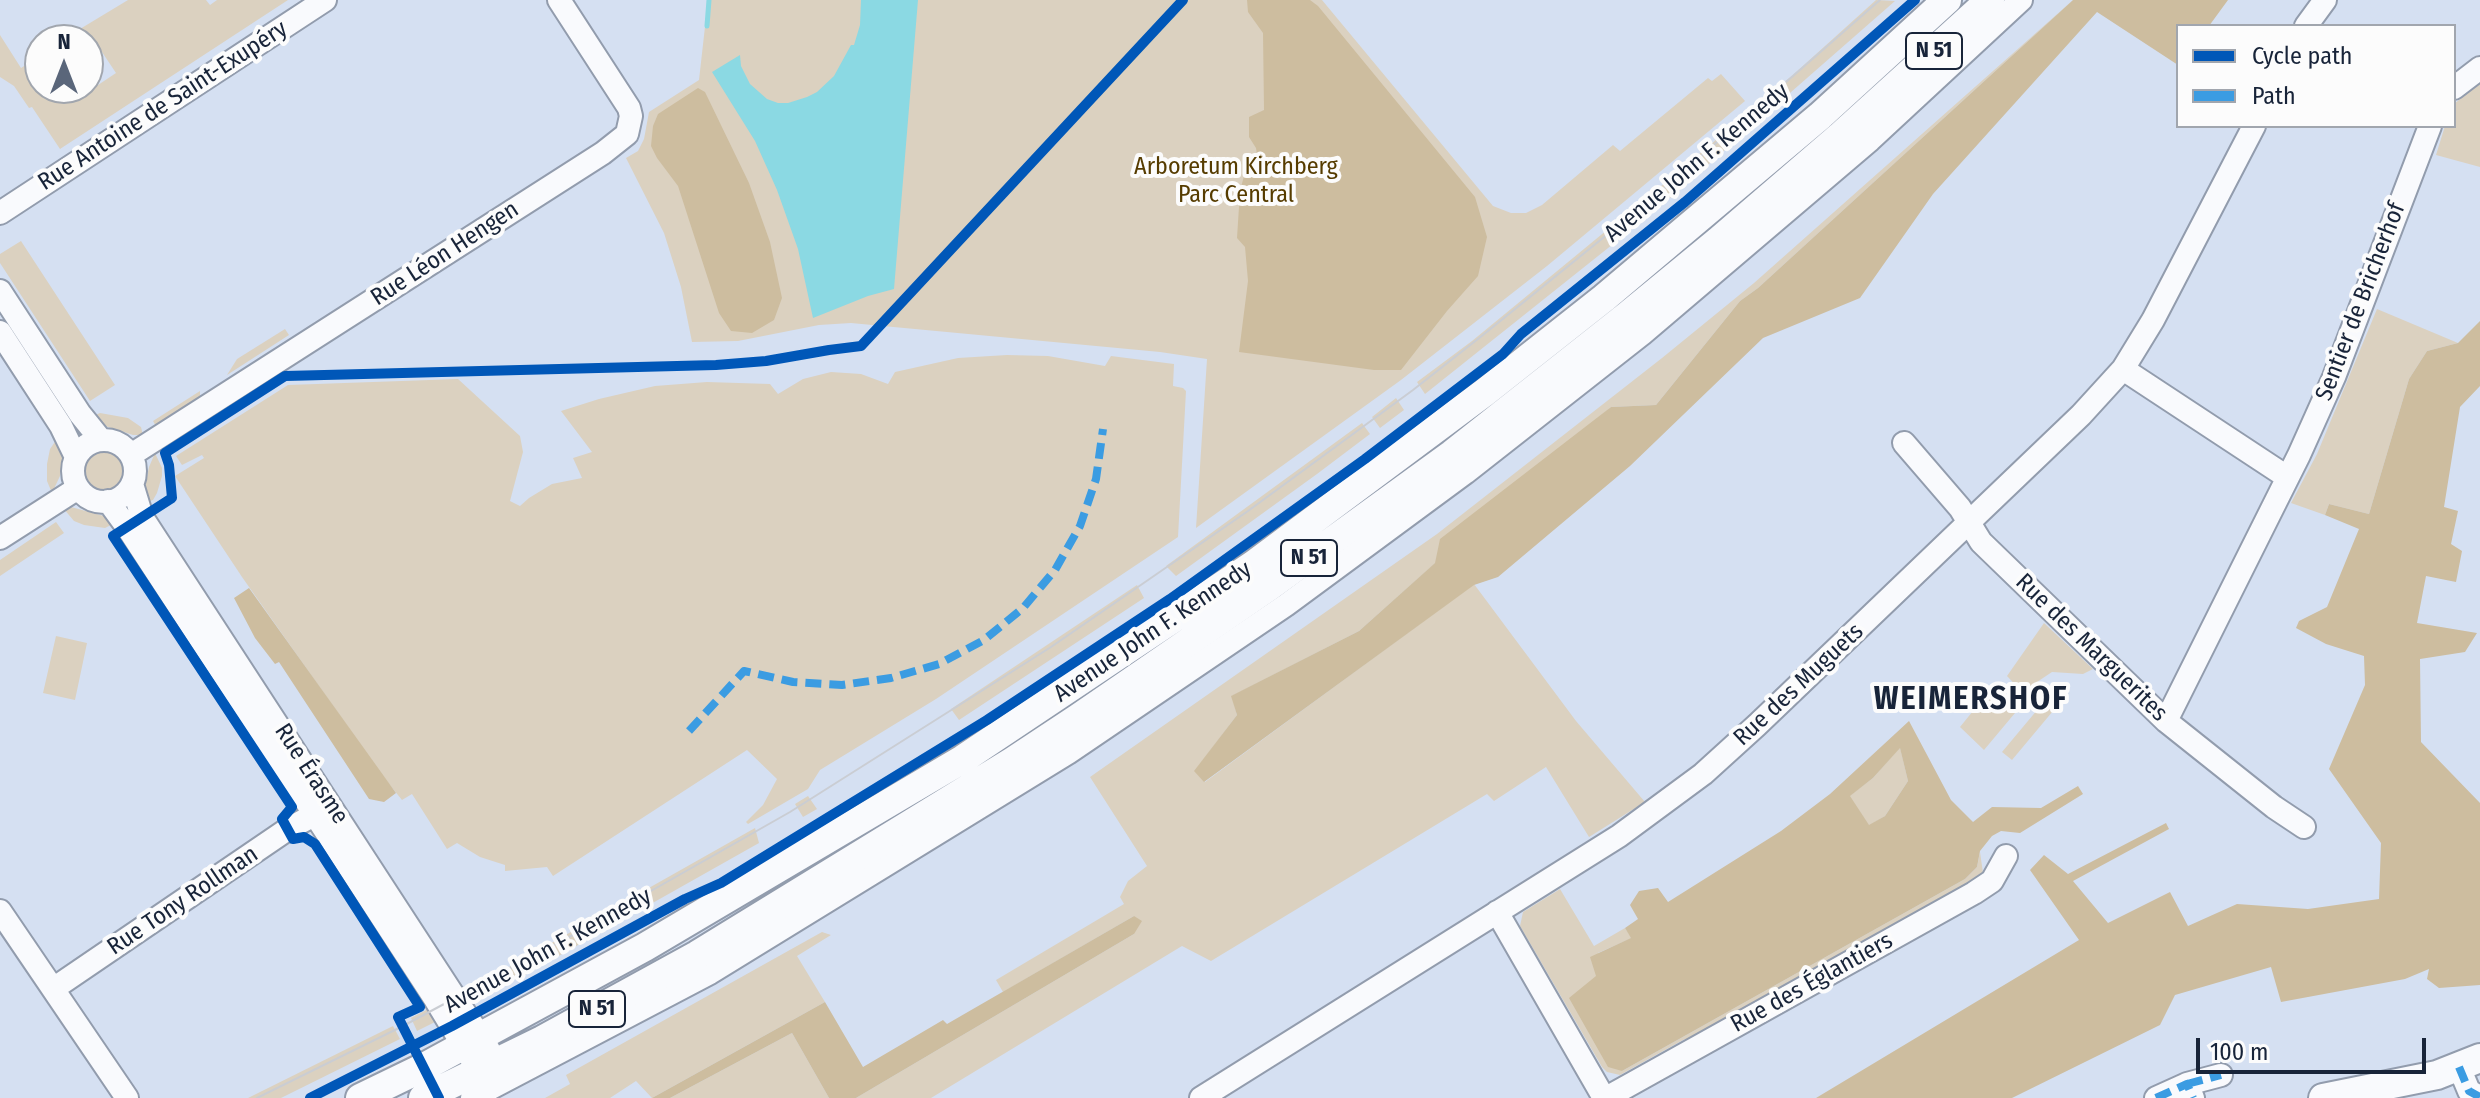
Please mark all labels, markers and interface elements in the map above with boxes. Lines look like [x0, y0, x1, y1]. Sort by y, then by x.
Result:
street label: Rue Antoine de Saint-Exupéry [33, 15, 293, 197]
north arrow [24, 24, 104, 104]
legend [2176, 24, 2456, 128]
text: N [57, 28, 71, 55]
road number: N 51 [1906, 33, 1962, 69]
text: Cycle path [2252, 42, 2352, 70]
street label: Avenue John F. Kennedy [1599, 77, 1795, 249]
text: Path [2252, 82, 2296, 110]
park label: Arboretum Kirchberg Parc Central [1134, 153, 1338, 209]
street label: Rue Léon Hengen [366, 196, 524, 312]
street label: Sentier de Bricherhof [2310, 199, 2412, 405]
road number: N 51 [1281, 540, 1337, 576]
street label: Avenue John F. Kennedy [1049, 555, 1257, 709]
street label: Rue des Marguerites [2009, 568, 2173, 728]
street label: Rue des Muguets [1728, 618, 1870, 752]
district label: WEIMERSHOF [1874, 681, 2068, 719]
street label: Rue Érasme [268, 718, 354, 830]
street label: Rue Tony Rollman [102, 840, 264, 962]
street label: Avenue John F. Kennedy [440, 882, 656, 1020]
street label: Rue des Églantiers [1726, 927, 1898, 1039]
road number: N 51 [569, 991, 625, 1027]
scale bar [2200, 1022, 2430, 1072]
text: 100 m [2210, 1038, 2268, 1066]

